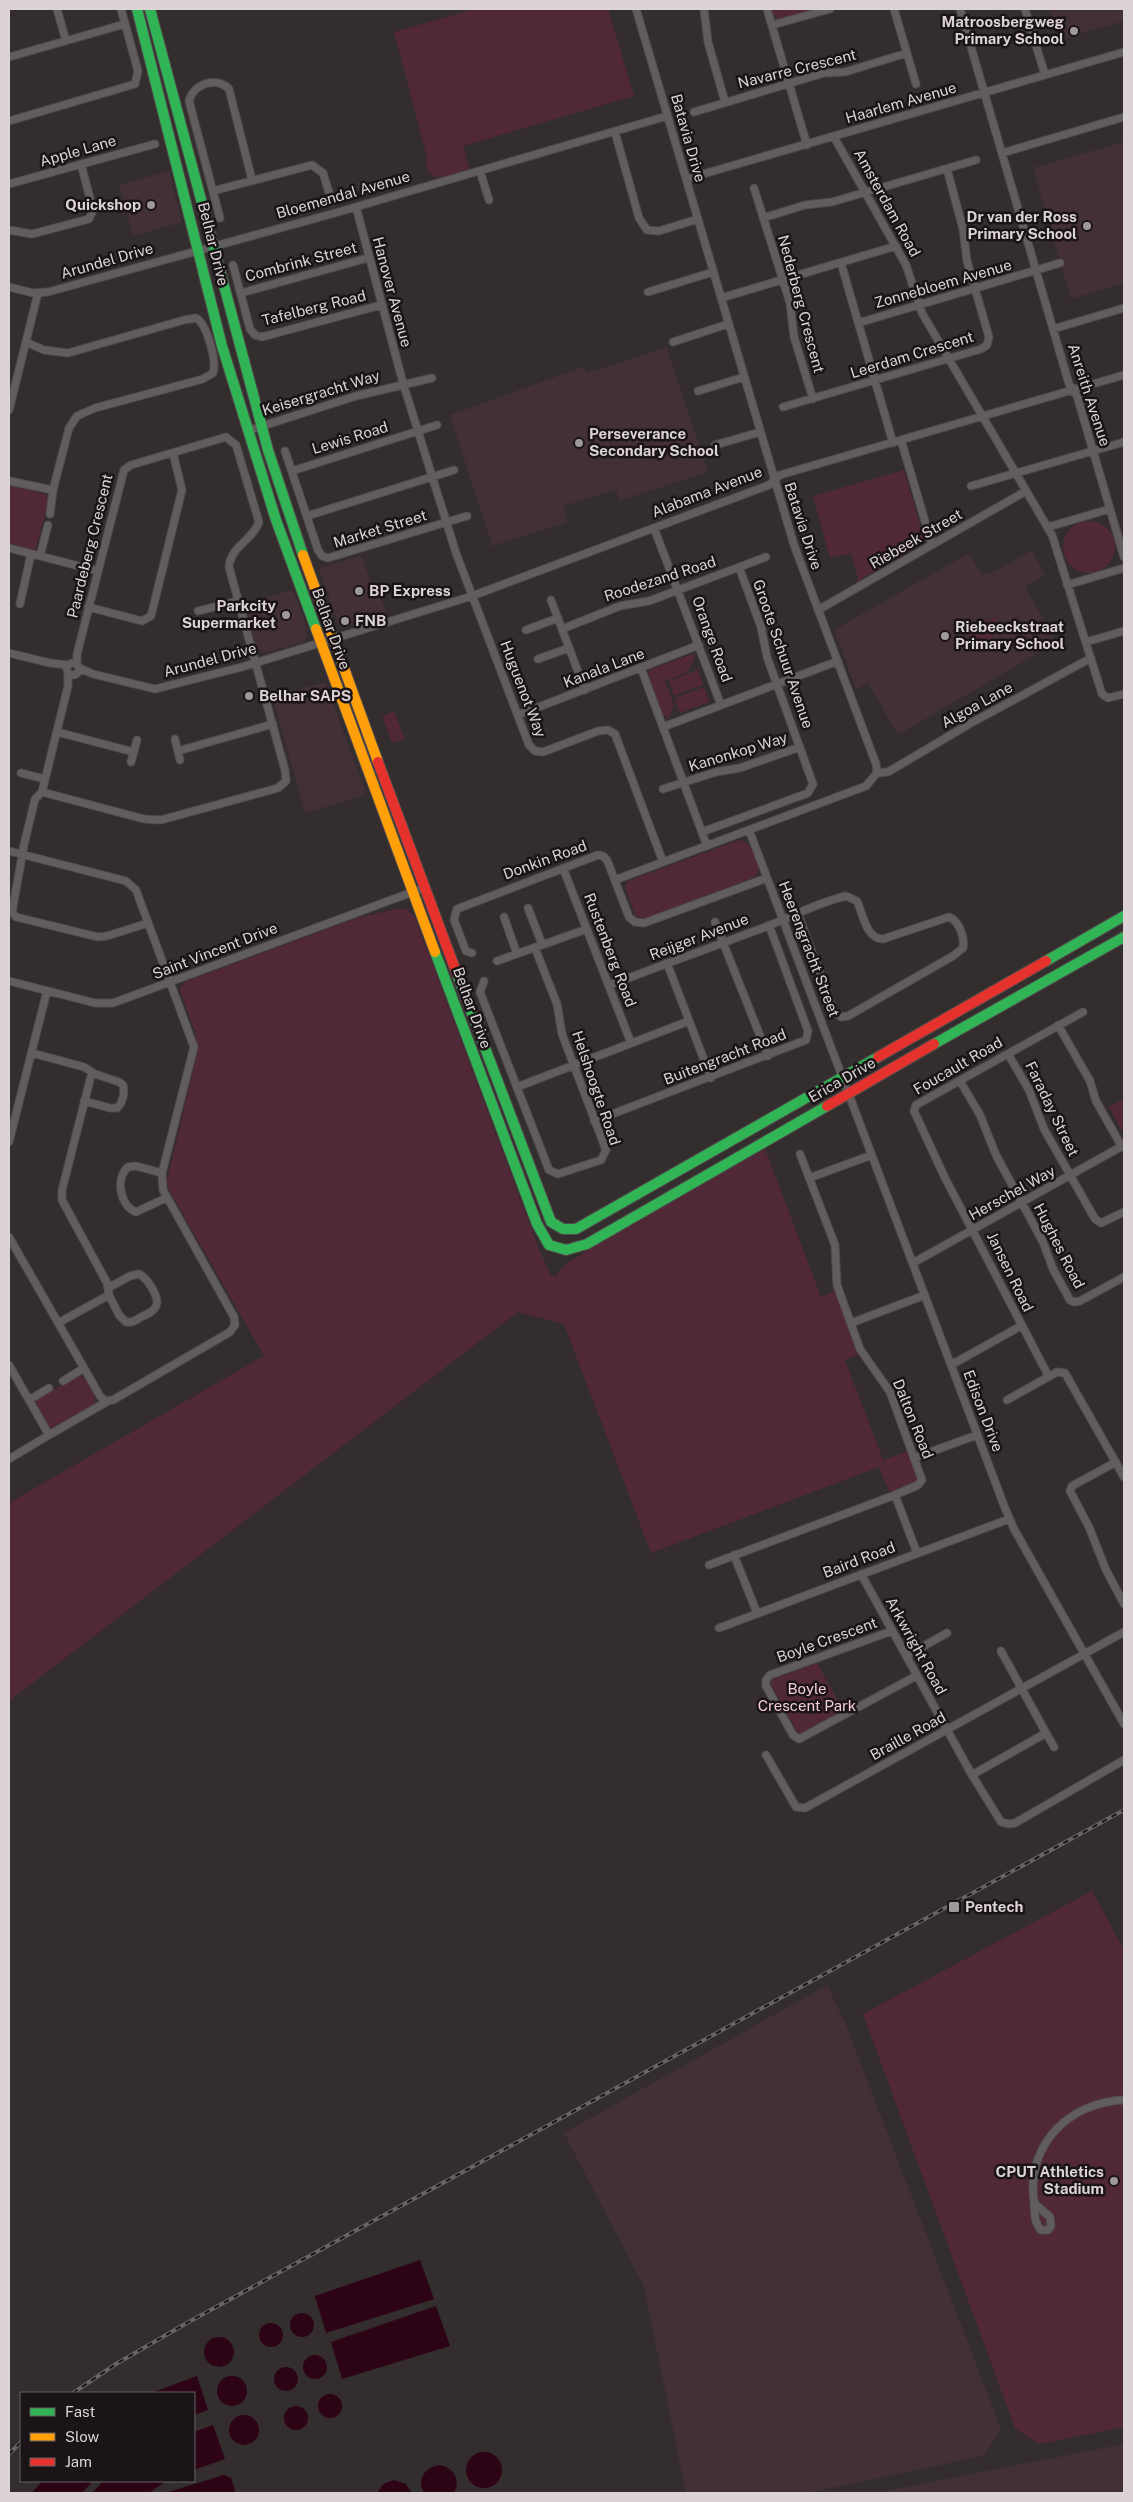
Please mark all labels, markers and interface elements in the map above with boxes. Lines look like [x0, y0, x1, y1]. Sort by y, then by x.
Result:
place label: Matroosbergweg Primary School [941, 13, 1065, 47]
marker: Matroosbergweg Primary School [1068, 25, 1080, 37]
street label: Navarre Crescent [736, 46, 858, 91]
street label: Haarlem Avenue [843, 79, 958, 126]
street label: Batavia Drive [668, 92, 709, 184]
street label: Apple Lane [38, 132, 118, 170]
street label: Amsterdam Road [851, 146, 924, 259]
street label: Bloemendal Avenue [274, 167, 412, 222]
place label: Quickshop [65, 196, 141, 213]
marker: Quickshop [145, 199, 157, 211]
street label: Belhar Drive [195, 200, 232, 287]
place label: Dr van der Ross Primary School [967, 208, 1077, 242]
marker: Dr van der Ross Primary School [1081, 220, 1093, 232]
street label: Nederberg Crescent [775, 233, 828, 375]
street label: Hanover Avenue [370, 235, 415, 349]
street label: Combrink Street [243, 238, 359, 285]
street label: Arundel Drive [59, 239, 155, 282]
street label: Zonnebloem Avenue [872, 256, 1013, 311]
street label: Tafelberg Road [260, 286, 368, 329]
street label: Leerdam Crescent [848, 328, 976, 381]
street label: Anreith Avenue [1065, 341, 1114, 448]
street label: Keisergracht Way [260, 367, 382, 419]
street label: Lewis Road [310, 418, 390, 457]
place label: Perseverance Secondary School [589, 425, 719, 459]
marker: Perseverance Secondary School [573, 437, 585, 449]
street label: Alabama Avenue [649, 463, 764, 520]
street label: Paardeberg Crescent [63, 472, 116, 620]
street label: Batavia Drive [781, 480, 826, 572]
street label: Riebeek Street [866, 505, 965, 572]
street label: Market Street [331, 506, 429, 551]
street label: Roodezand Road [602, 552, 718, 605]
street label: Groote Schuur Avenue [750, 577, 817, 731]
place label: BP Express [369, 582, 451, 599]
marker: BP Express [353, 585, 365, 597]
street label: Belhar Drive [309, 586, 354, 672]
street label: Orange Road [689, 594, 736, 684]
place label: Parkcity Supermarket [182, 597, 277, 631]
marker: Parkcity Supermarket [280, 609, 292, 621]
place label: FNB [355, 612, 386, 629]
marker: FNB [339, 615, 351, 627]
place label: Riebeeckstraat Primary School [955, 618, 1065, 652]
marker: Riebeeckstraat Primary School [939, 630, 951, 642]
street label: Huguenot Way [497, 638, 550, 740]
street label: Arundel Drive [162, 639, 258, 680]
street label: Kanala Lane [561, 644, 647, 691]
street label: Algoa Lane [938, 678, 1015, 731]
place label: Belhar SAPS [259, 687, 351, 704]
marker: Belhar SAPS [243, 690, 255, 702]
street label: Kanonkop Way [686, 728, 789, 775]
street label: Donkin Road [501, 837, 589, 882]
street label: Heerengracht Street [776, 878, 843, 1019]
street label: Rustenberg Road [581, 891, 640, 1009]
street label: Reijger Avenue [647, 910, 751, 963]
street label: Saint Vincent Drive [150, 919, 280, 982]
street label: Belhar Drive [450, 965, 495, 1051]
street label: Buitengracht Road [661, 1025, 789, 1088]
street label: Helshoogte Road [569, 1028, 624, 1147]
street label: Foucault Road [910, 1033, 1005, 1098]
street label: Erica Drive [805, 1054, 878, 1106]
street label: Faraday Street [1022, 1059, 1083, 1159]
street label: Herschel Way [966, 1162, 1058, 1223]
street label: Hughes Road [1031, 1200, 1088, 1291]
street label: Jansen Road [984, 1229, 1037, 1314]
street label: Edison Drive [960, 1368, 1007, 1454]
street label: Dalton Road [890, 1376, 937, 1461]
street label: Baird Road [820, 1538, 897, 1581]
street label: Arkwright Road [883, 1594, 950, 1698]
street label: Boyle Crescent [774, 1613, 880, 1666]
park label: Boyle Crescent Park [758, 1680, 856, 1714]
street label: Braille Road [867, 1708, 949, 1763]
place label: Pentech [965, 1898, 1024, 1915]
marker: Pentech [947, 1900, 961, 1914]
place label: CPUT Athletics Stadium [995, 2163, 1104, 2197]
marker: CPUT Athletics Stadium [1108, 2175, 1120, 2187]
legend [20, 2392, 195, 2482]
text: Fast [65, 2403, 95, 2420]
text: Slow [65, 2428, 100, 2445]
text: Jam [65, 2453, 92, 2470]

